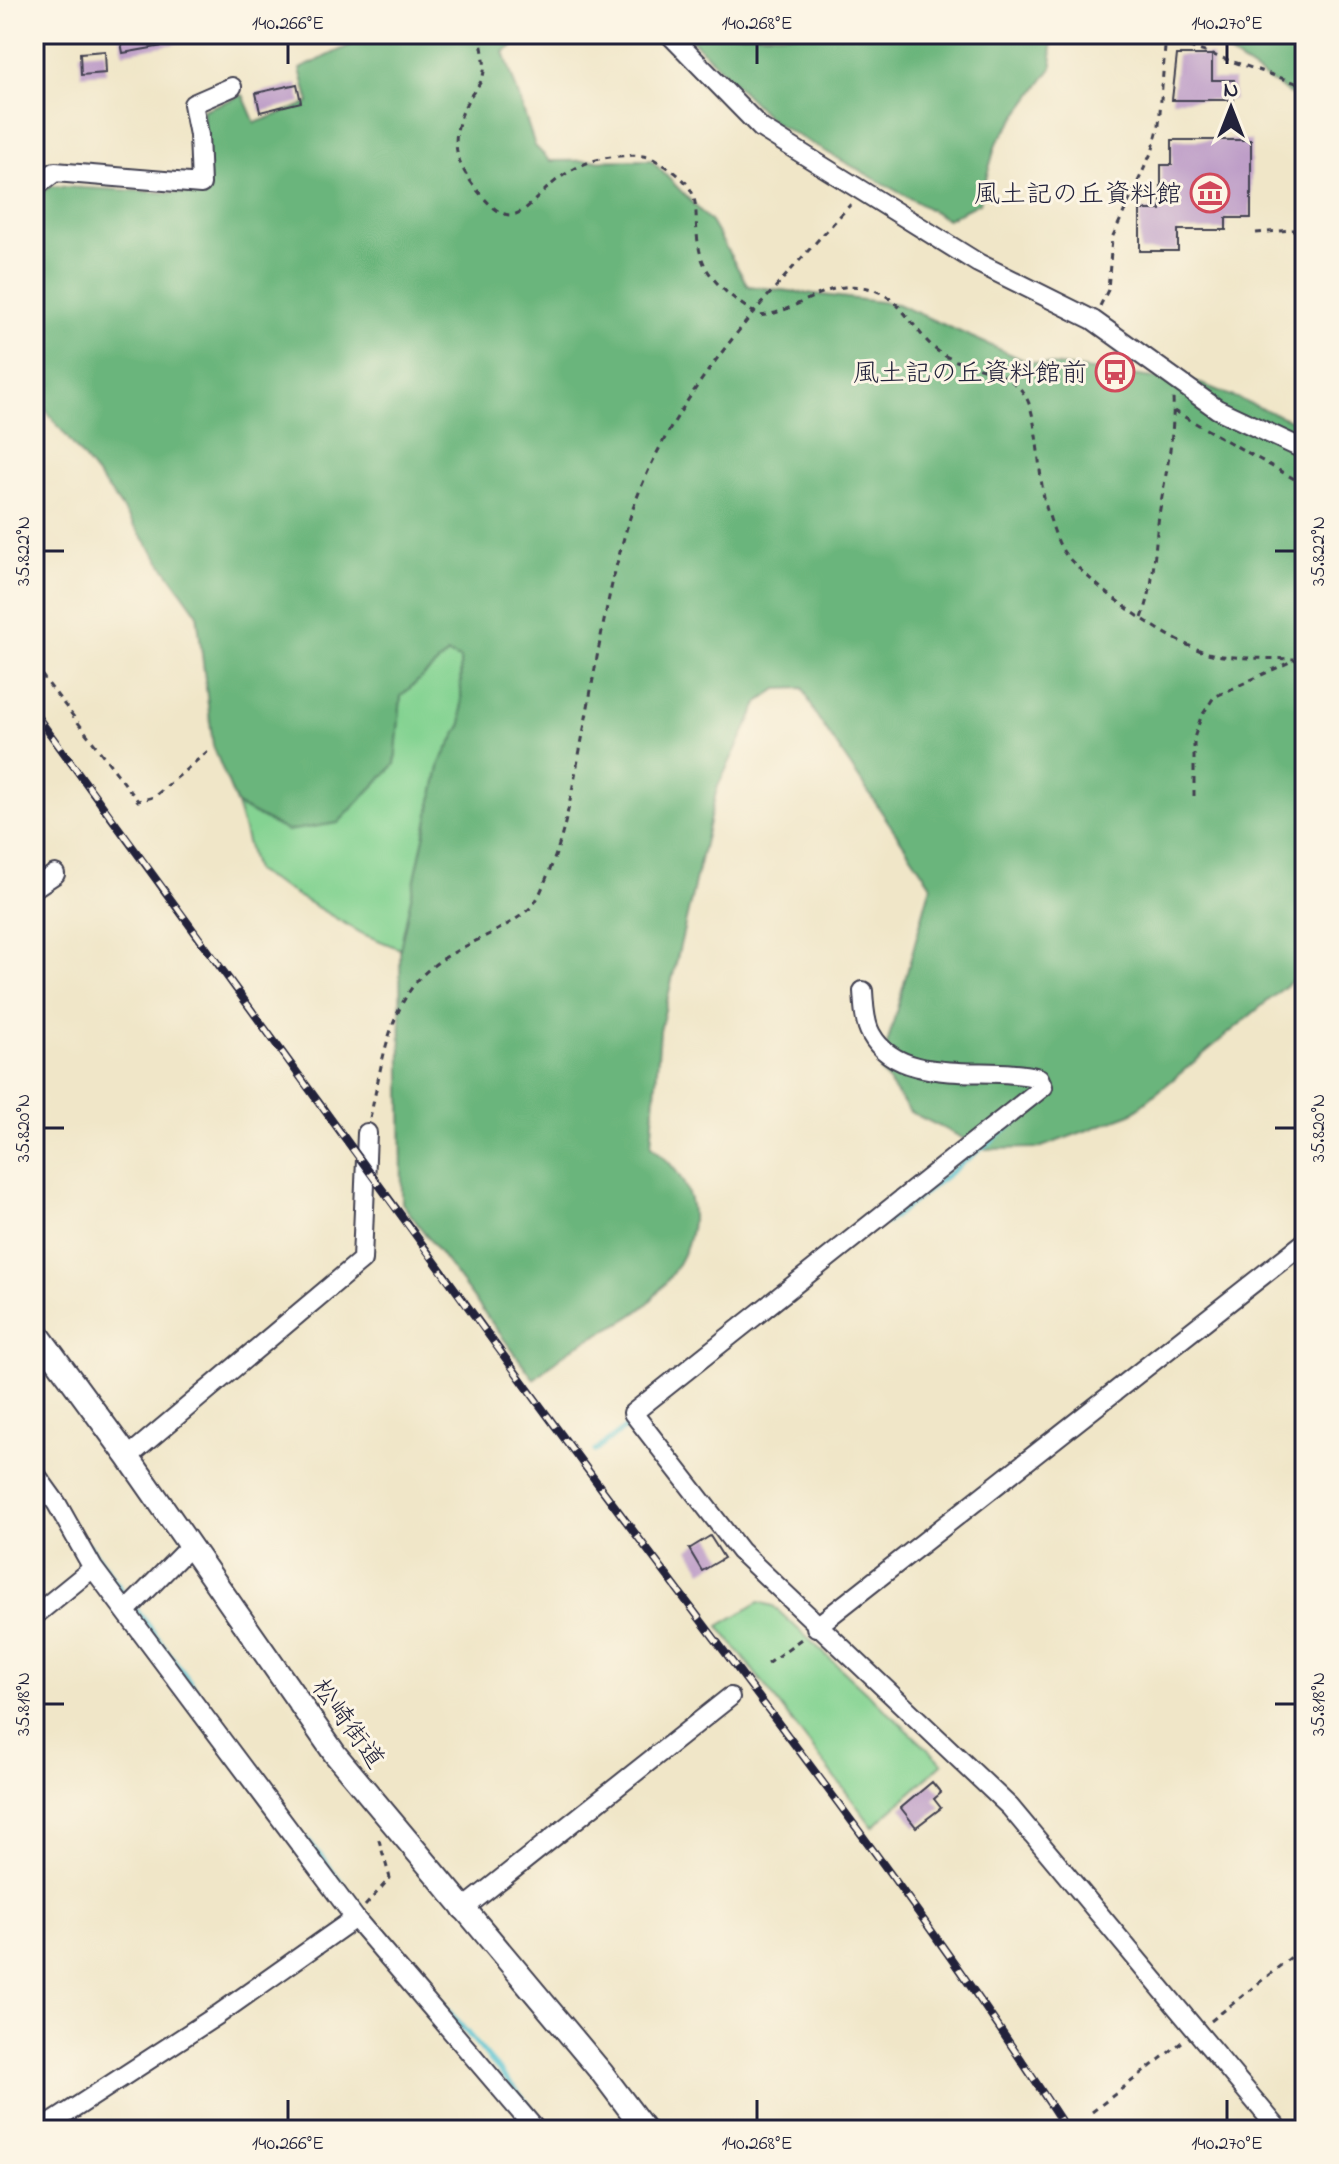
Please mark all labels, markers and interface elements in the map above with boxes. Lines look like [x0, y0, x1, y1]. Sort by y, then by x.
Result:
text: 140.266°E [252, 10, 324, 39]
text: 140.268°E [721, 10, 793, 39]
text: 140.270°E [1191, 10, 1263, 39]
north arrow [1191, 68, 1271, 148]
text: N [1224, 75, 1238, 107]
museum icon: 風土記の丘資料館 [1189, 172, 1231, 214]
place label: 風土記の丘資料館 [974, 177, 1182, 215]
bus stop icon: 風土記の丘資料館前 [1094, 351, 1136, 393]
place label: 風土記の丘資料館前 [853, 356, 1087, 394]
text: 35.822°N [10, 516, 39, 586]
text: 35.822°N [1305, 516, 1334, 586]
text: 35.820°N [10, 1094, 39, 1162]
text: 35.820°N [1305, 1094, 1334, 1162]
text: 35.818°N [10, 1672, 39, 1736]
street label: 松崎街道 [301, 1672, 393, 1778]
text: 35.818°N [1305, 1672, 1334, 1736]
text: 140.266°E [252, 2130, 324, 2159]
text: 140.268°E [721, 2130, 793, 2159]
text: 140.270°E [1191, 2130, 1263, 2159]

